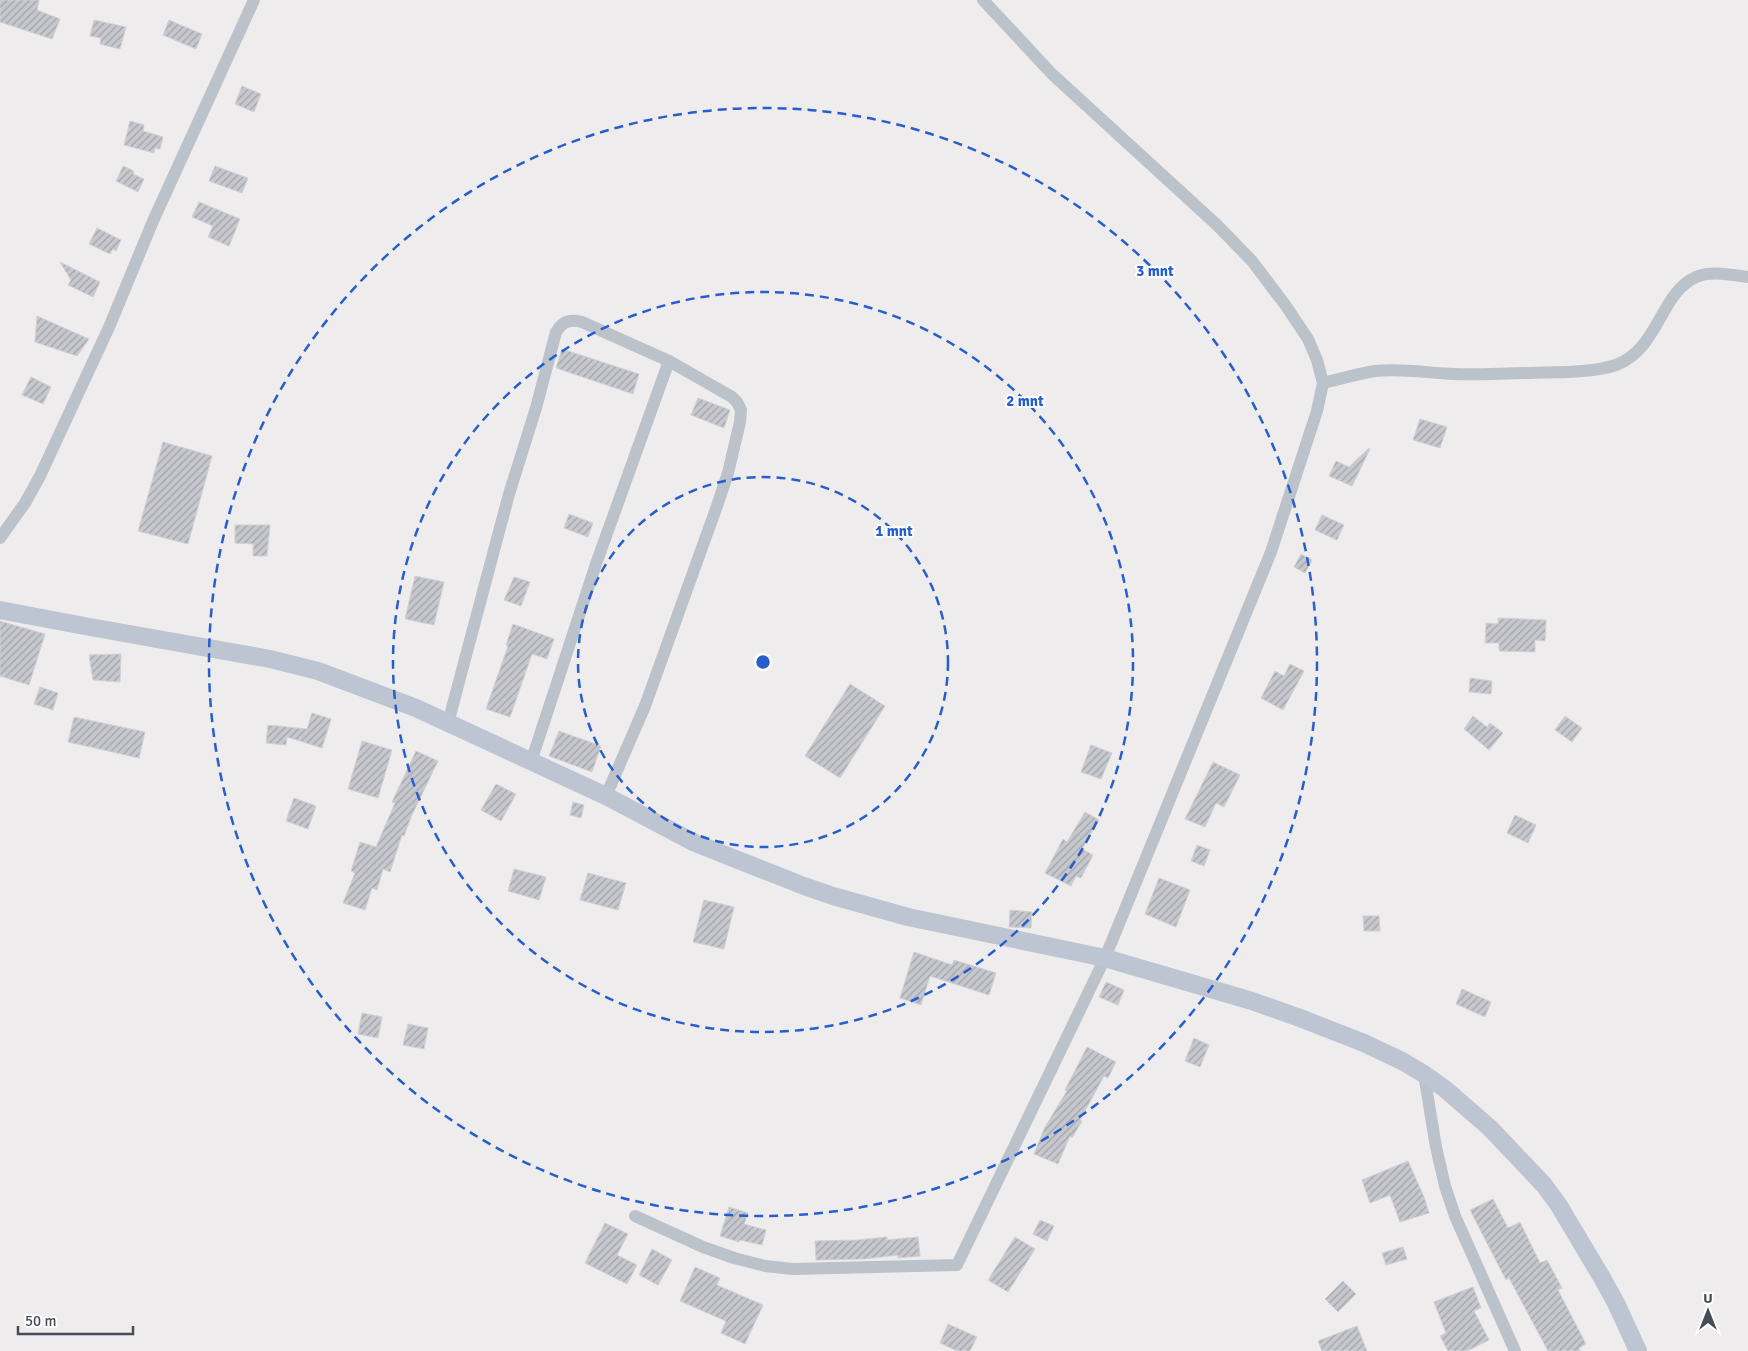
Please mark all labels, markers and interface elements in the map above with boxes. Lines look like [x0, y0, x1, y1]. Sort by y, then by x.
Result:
text: 3 mnt [1136, 262, 1174, 280]
text: 2 mnt [1006, 392, 1044, 410]
text: 1 mnt [875, 522, 913, 540]
centre of rings [754, 653, 772, 671]
north arrow [1683, 1286, 1733, 1336]
text: U [1703, 1290, 1713, 1307]
scale bar [18, 1304, 132, 1336]
text: 50 m [25, 1312, 56, 1330]

